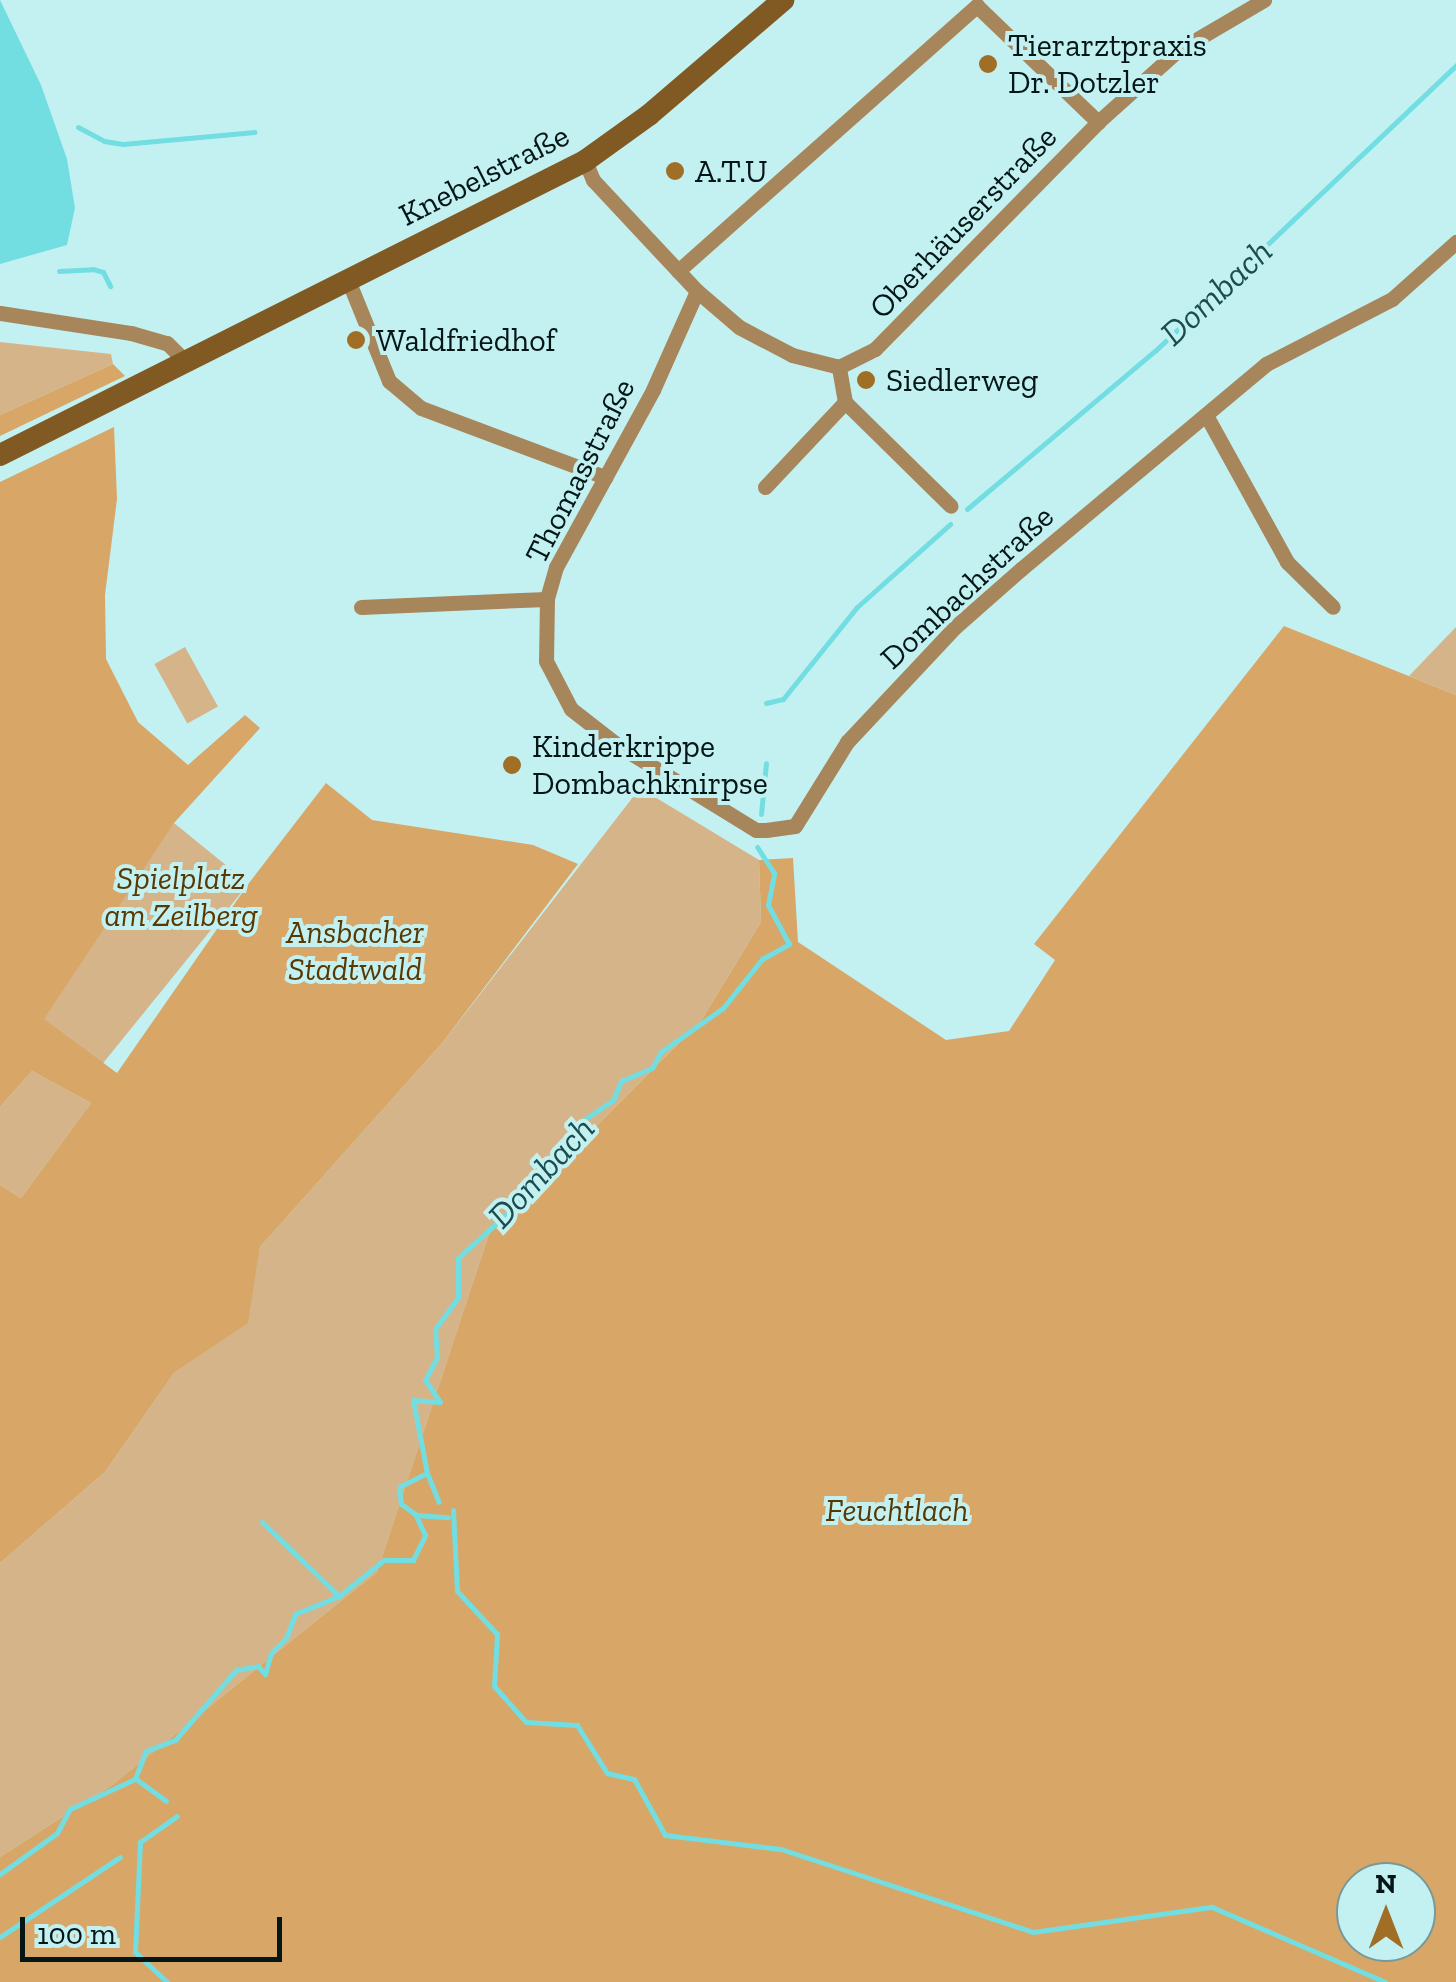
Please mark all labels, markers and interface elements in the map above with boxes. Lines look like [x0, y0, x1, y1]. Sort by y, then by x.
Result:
place label: Tierarztpraxis Dr. Dotzler [1008, 27, 1207, 102]
marker: Tierarztpraxis Dr. Dotzler [977, 53, 999, 75]
street label: Knebelstraße [393, 116, 575, 234]
street label: Oberhäuserstraße [861, 118, 1065, 326]
place label: A.T.U [695, 152, 768, 190]
marker: A.T.U [664, 160, 686, 182]
water label: Dombach [1152, 230, 1280, 354]
place label: Waldfriedhof [376, 321, 556, 359]
marker: Waldfriedhof [345, 329, 367, 351]
place label: Siedlerweg [886, 361, 1038, 399]
marker: Siedlerweg [855, 369, 877, 391]
street label: Thomasstraße [517, 372, 643, 570]
street label: Dombachstraße [873, 497, 1061, 677]
place label: Kinderkrippe Dombachknirpse [532, 728, 768, 803]
marker: Kinderkrippe Dombachknirpse [501, 754, 523, 776]
park label: Spielplatz am Zeilberg [104, 860, 258, 935]
park label: Ansbacher Stadtwald [286, 914, 424, 989]
water label: Dombach [479, 1108, 603, 1236]
park label: Feuchtlach [826, 1491, 968, 1529]
north arrow [1336, 1862, 1436, 1962]
text: N [1375, 1867, 1397, 1900]
scale bar [25, 1897, 288, 1959]
text: 100 m [37, 1916, 116, 1952]

